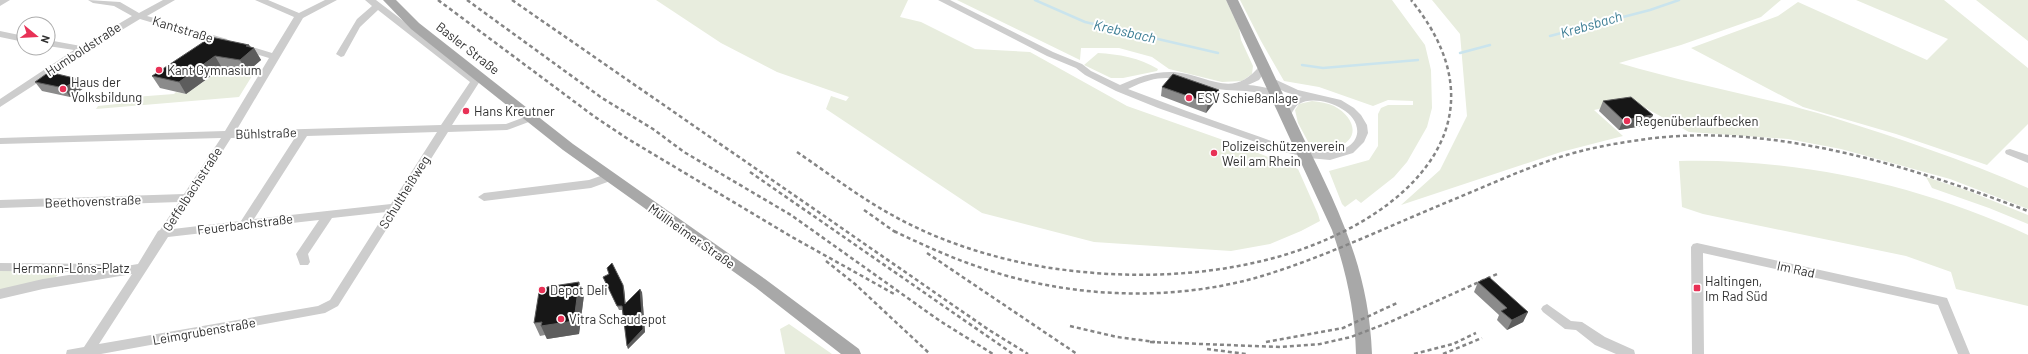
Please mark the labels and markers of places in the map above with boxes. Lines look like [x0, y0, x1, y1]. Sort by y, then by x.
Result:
place label: Kant Gymnasium [167, 62, 262, 78]
marker: Kant Gymnasium [154, 65, 164, 75]
place label: Haus der Volksbildung [71, 74, 142, 105]
marker: Haus der Volksbildung [58, 84, 68, 94]
place label: ESV Schießanlage [1197, 90, 1299, 106]
marker: ESV Schießanlage [1184, 93, 1194, 103]
place label: Hans Kreutner [474, 103, 555, 119]
marker: Hans Kreutner [461, 106, 471, 116]
place label: Regenüberlaufbecken [1635, 113, 1759, 129]
marker: Regenüberlaufbecken [1622, 116, 1632, 126]
place label: Polizeischützenverein Weil am Rhein [1222, 138, 1345, 169]
marker: Polizeischützenverein Weil am Rhein [1209, 148, 1219, 158]
place label: Haltingen, Im Rad Süd [1705, 273, 1768, 304]
place label: Depot Deli [550, 282, 608, 298]
marker: Haltingen, Im Rad Süd [1692, 283, 1702, 293]
marker: Depot Deli [537, 285, 547, 295]
place label: Vitra Schaudepot [569, 311, 666, 327]
marker: Vitra Schaudepot [556, 314, 566, 324]

